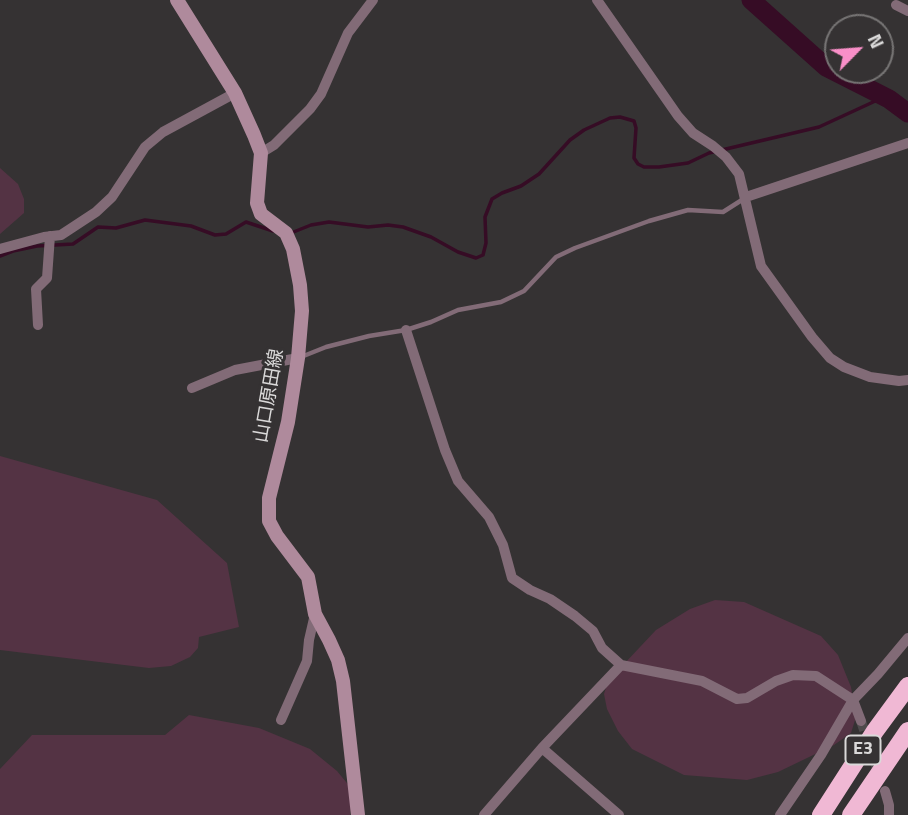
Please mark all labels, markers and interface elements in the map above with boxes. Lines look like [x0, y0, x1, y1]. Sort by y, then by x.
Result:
north arrow [824, 14, 894, 84]
text: N [861, 29, 893, 53]
street label: 山口原田線 [251, 347, 289, 445]
road number: E3 [846, 736, 880, 764]

